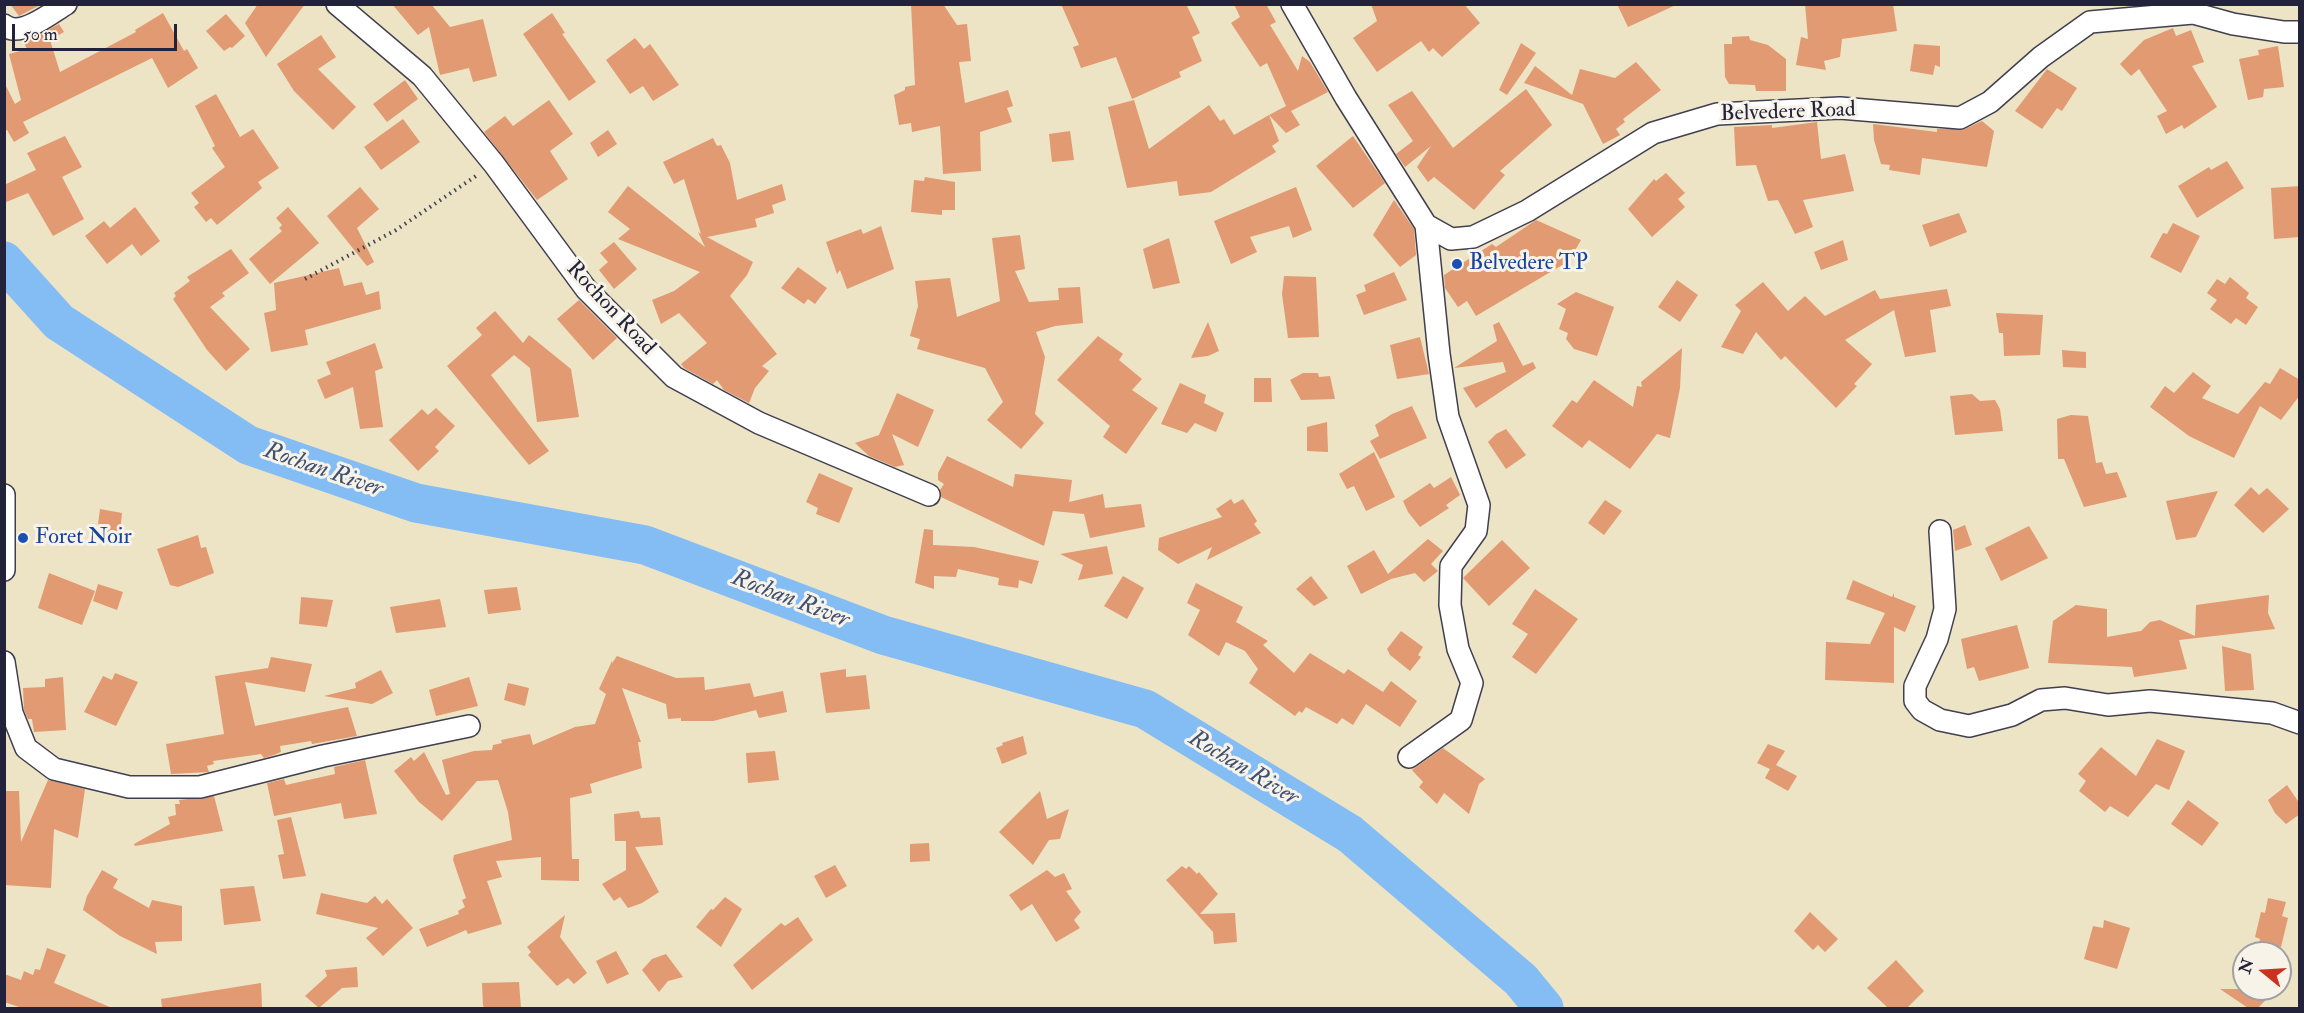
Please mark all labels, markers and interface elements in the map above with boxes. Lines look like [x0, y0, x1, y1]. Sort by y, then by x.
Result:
scale bar [15, 12, 180, 50]
text: 50 m [23, 23, 58, 46]
street label: Belvedere Road [1720, 97, 1856, 129]
place label: Belvedere TP [1469, 251, 1588, 277]
street label: Rochon Road [560, 256, 660, 362]
marker: Belvedere TP [1450, 257, 1464, 271]
water label: Rochan River [260, 437, 386, 505]
place label: Foret Noir [35, 525, 132, 551]
marker: Foret Noir [16, 531, 30, 545]
water label: Rochan River [727, 564, 853, 636]
water label: Rochan River [1183, 725, 1303, 813]
north arrow [2232, 941, 2292, 1001]
text: N [2235, 956, 2259, 976]

